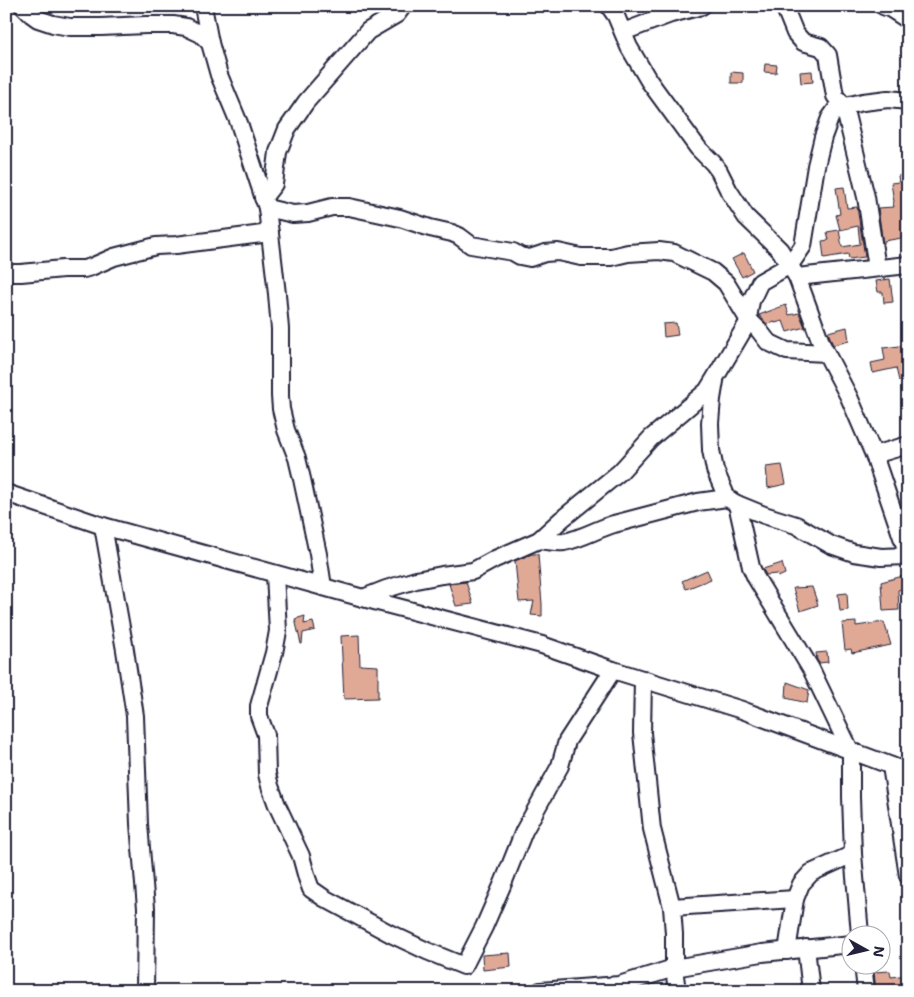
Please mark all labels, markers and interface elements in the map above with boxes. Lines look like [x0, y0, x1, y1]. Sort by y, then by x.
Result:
north arrow [842, 924, 892, 974]
text: N [869, 945, 889, 959]

